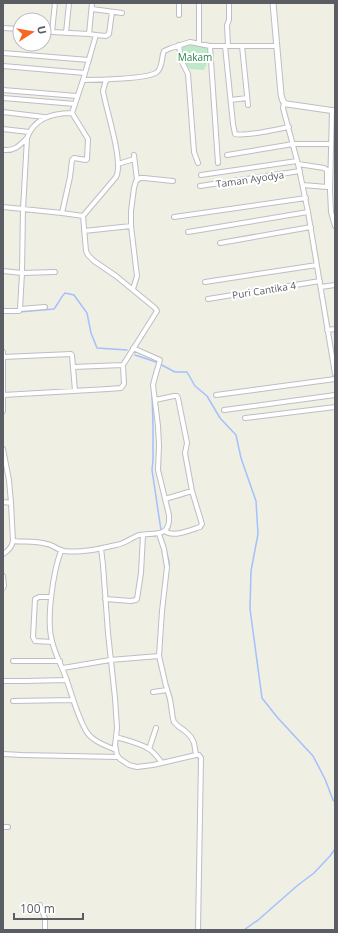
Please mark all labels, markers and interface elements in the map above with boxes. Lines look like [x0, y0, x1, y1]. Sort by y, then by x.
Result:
north arrow [12, 12, 52, 52]
text: U [34, 24, 50, 35]
park label: Makam [178, 50, 212, 64]
street label: Taman Ayodya [215, 167, 285, 191]
street label: Puri Cantika 4 [231, 278, 297, 302]
scale bar [14, 895, 83, 921]
text: 100 m [20, 900, 55, 917]

